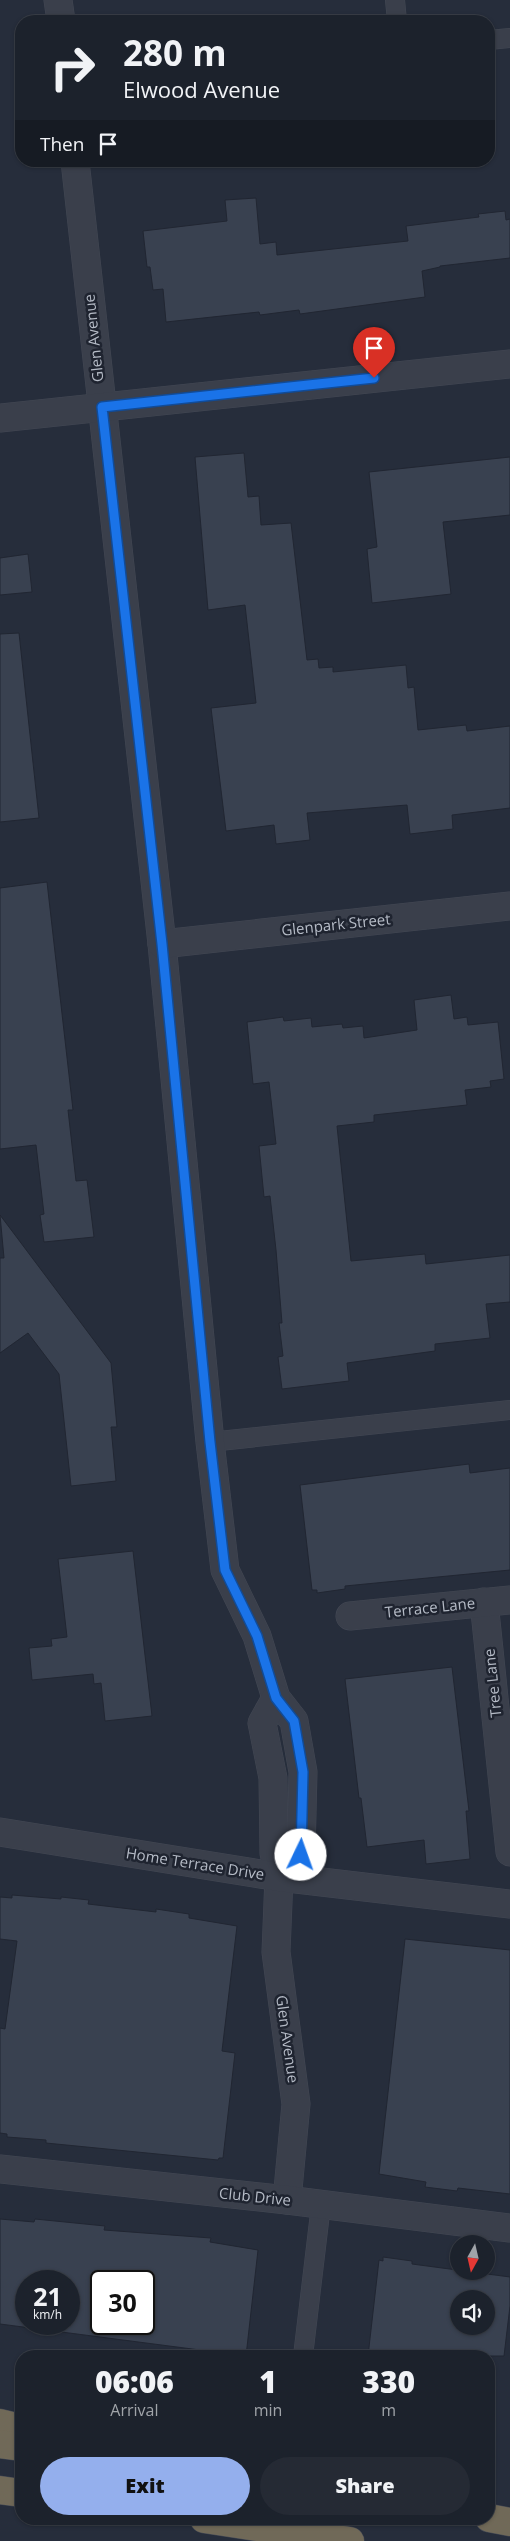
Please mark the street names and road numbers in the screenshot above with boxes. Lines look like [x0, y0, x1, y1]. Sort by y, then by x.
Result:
street label: Glen Avenue [78, 293, 108, 383]
street label: Glenpark Street [280, 908, 391, 940]
street label: Terrace Lane [384, 1592, 476, 1622]
street label: Tree Lane [478, 1648, 506, 1718]
street label: Home Terrace Drive [125, 1842, 266, 1884]
street label: Glen Avenue [272, 1994, 304, 2084]
street label: Club Drive [218, 2182, 292, 2210]

